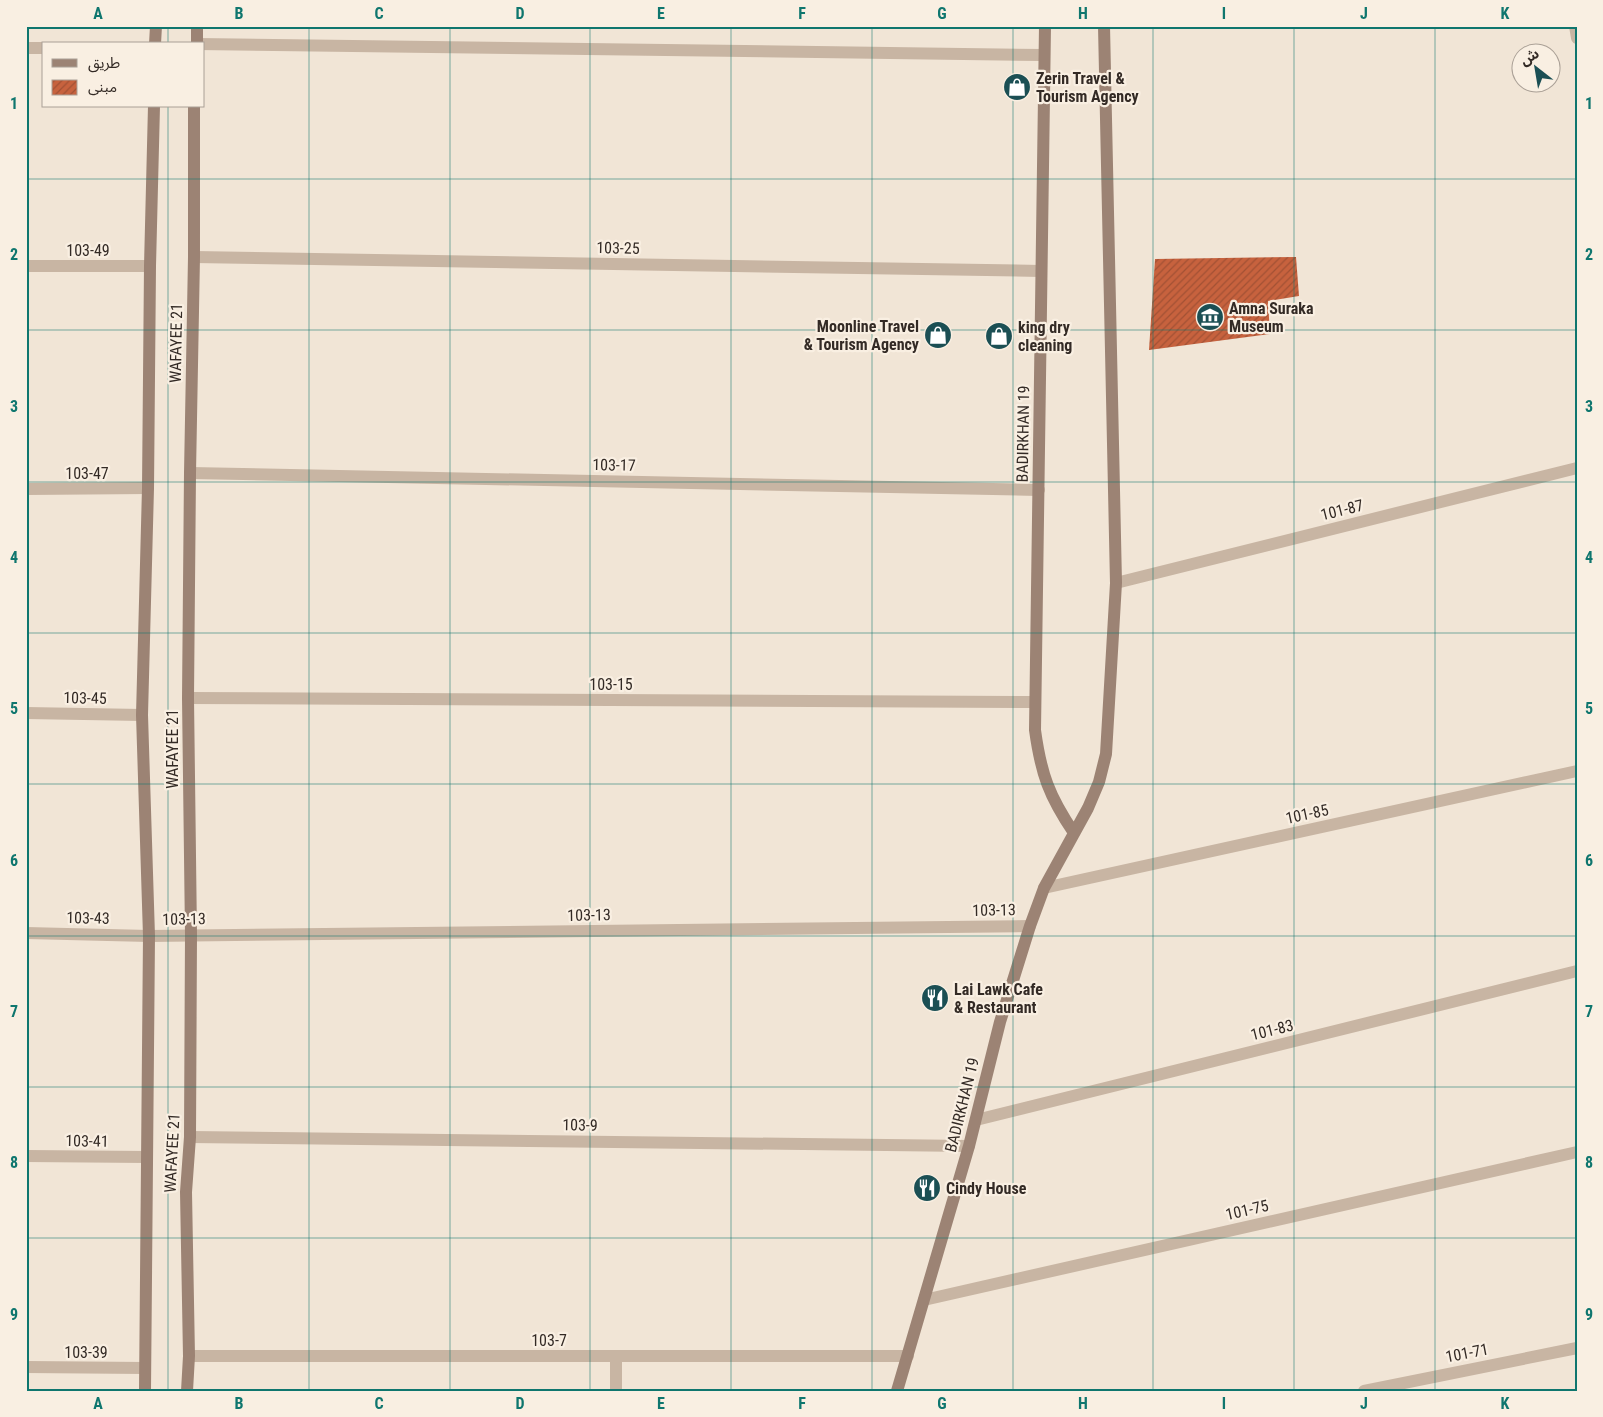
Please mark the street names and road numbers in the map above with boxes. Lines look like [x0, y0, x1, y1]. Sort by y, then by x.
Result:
street label: 103-25 [596, 238, 640, 258]
street label: 103-49 [66, 241, 110, 260]
street label: WAFAYEE 21 [166, 303, 186, 383]
street label: BADIRKHAN 19 [1013, 385, 1033, 483]
street label: 103-17 [592, 455, 636, 475]
street label: 103-47 [65, 464, 109, 483]
street label: 101-87 [1319, 496, 1365, 524]
street label: 103-15 [589, 675, 633, 694]
street label: 103-45 [63, 688, 107, 708]
street label: WAFAYEE 21 [163, 709, 182, 789]
street label: 101-85 [1284, 800, 1330, 828]
street label: 103-13 [972, 900, 1016, 920]
street label: 103-13 [567, 905, 611, 925]
street label: 103-43 [66, 908, 110, 928]
street label: 103-13 [162, 909, 206, 929]
street label: 101-83 [1249, 1016, 1295, 1044]
street label: BADIRKHAN 19 [941, 1056, 983, 1154]
street label: WAFAYEE 21 [160, 1113, 184, 1193]
street label: 103-9 [562, 1115, 598, 1135]
street label: 103-41 [65, 1131, 109, 1151]
street label: 101-75 [1224, 1196, 1270, 1224]
street label: 103-7 [531, 1331, 567, 1350]
street label: 101-71 [1444, 1340, 1490, 1366]
street label: 103-39 [64, 1343, 108, 1362]

